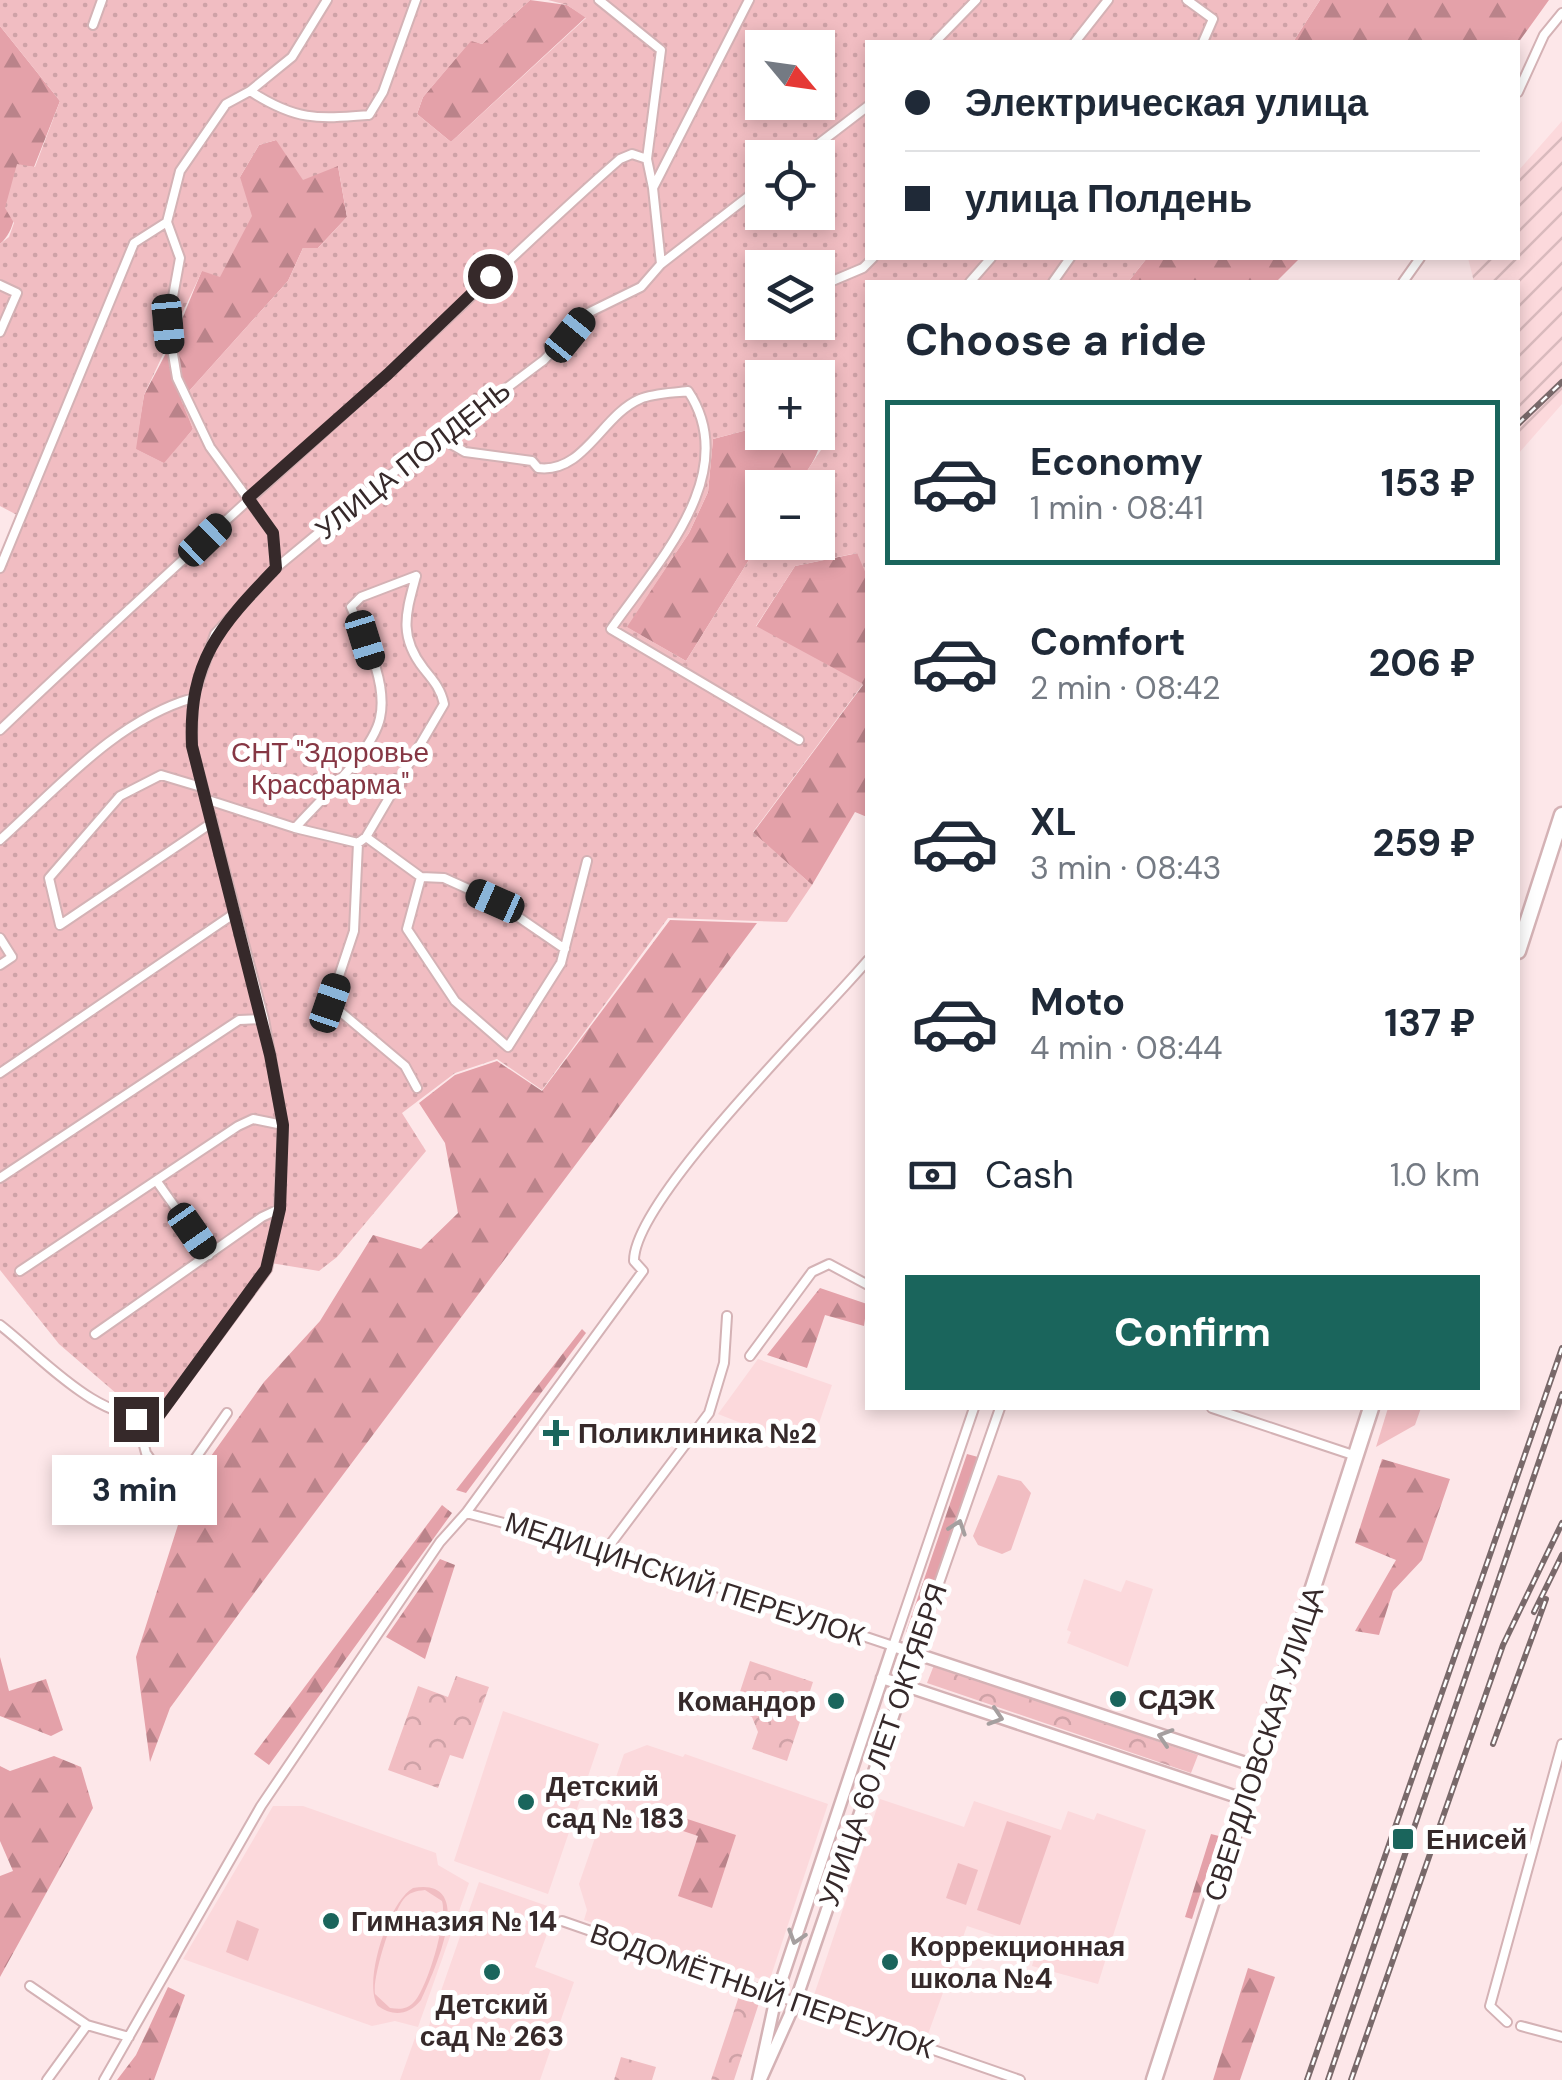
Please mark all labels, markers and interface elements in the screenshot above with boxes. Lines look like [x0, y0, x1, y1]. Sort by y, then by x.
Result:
north arrow [745, 30, 835, 120]
map controls [745, 30, 835, 560]
text: Электрическая улица [965, 78, 1368, 128]
button: locate [745, 140, 835, 230]
text: улица Полдень [965, 174, 1252, 224]
button: layers [745, 250, 835, 340]
route start [468, 254, 513, 299]
car [150, 293, 186, 355]
car [539, 302, 601, 368]
text: Choose a ride [905, 310, 1207, 369]
button: + [745, 360, 835, 450]
street label: УЛИЦА ПОЛДЕНЬ [308, 372, 518, 548]
text: Economy [1030, 437, 1203, 487]
icon: car [910, 438, 1000, 528]
text: 153 ₽ [1381, 458, 1475, 508]
button: − [745, 470, 835, 560]
text: 1 min · 08:41 [1030, 487, 1204, 529]
car [173, 508, 237, 572]
car [342, 607, 388, 673]
text: Comfort [1030, 617, 1186, 667]
icon: car [910, 618, 1000, 708]
text: 206 ₽ [1369, 638, 1475, 688]
text: 2 min · 08:42 [1030, 667, 1221, 709]
park label: СНТ "Здоровье Красфарма" [231, 734, 429, 803]
text: XL [1030, 797, 1077, 847]
icon: car [910, 798, 1000, 888]
text: 259 ₽ [1372, 818, 1475, 868]
text: 3 min · 08:43 [1030, 847, 1222, 889]
car [461, 875, 529, 927]
car [306, 970, 354, 1036]
text: Moto [1030, 977, 1125, 1027]
icon: car [910, 978, 1000, 1068]
text: 137 ₽ [1384, 998, 1475, 1048]
text: 4 min · 08:44 [1030, 1027, 1223, 1069]
icon: cash [905, 1148, 960, 1203]
text: Cash [985, 1150, 1074, 1200]
text: 1.0 km [1390, 1154, 1480, 1196]
car [163, 1198, 221, 1264]
button: Confirm [905, 1275, 1480, 1390]
route end [114, 1397, 159, 1442]
place label: Поликлиника №2 [578, 1415, 817, 1452]
marker: Поликлиника №2 [543, 1420, 569, 1446]
callout: 3 min [54, 1454, 218, 1524]
text: 3 min [92, 1469, 177, 1511]
street label: МЕДИЦИНСКИЙ ПЕРЕУЛОК [501, 1503, 870, 1655]
one-way arrow [946, 1519, 967, 1537]
street label: УЛИЦА 60 ЛЕТ ОКТЯБРЯ [810, 1579, 956, 1911]
street label: СВЕРДЛОВСКАЯ УЛИЦА [1196, 1582, 1333, 1906]
place label: СДЭК [1138, 1681, 1216, 1718]
place label: Командор [677, 1683, 816, 1720]
marker: СДЭК [1107, 1688, 1129, 1710]
marker: Командор [825, 1690, 847, 1712]
one-way arrow [987, 1706, 1004, 1726]
one-way arrow [1157, 1728, 1174, 1748]
place label: Детский сад № 183 [546, 1768, 684, 1837]
marker: Детский сад № 183 [515, 1791, 537, 1813]
place label: Енисей [1426, 1821, 1527, 1858]
marker: Енисей [1390, 1826, 1416, 1852]
place label: Гимназия № 14 [351, 1903, 557, 1940]
marker: Гимназия № 14 [320, 1910, 342, 1932]
street label: ВОДОМЁТНЫЙ ПЕРЕУЛОК [585, 1915, 939, 2067]
one-way arrow [787, 1928, 807, 1945]
place label: Коррекционная школа №4 [910, 1928, 1125, 1997]
marker: Коррекционная школа №4 [879, 1951, 901, 1973]
marker: Детский сад № 263 [481, 1961, 503, 1983]
place label: Детский сад № 263 [420, 1986, 564, 2055]

